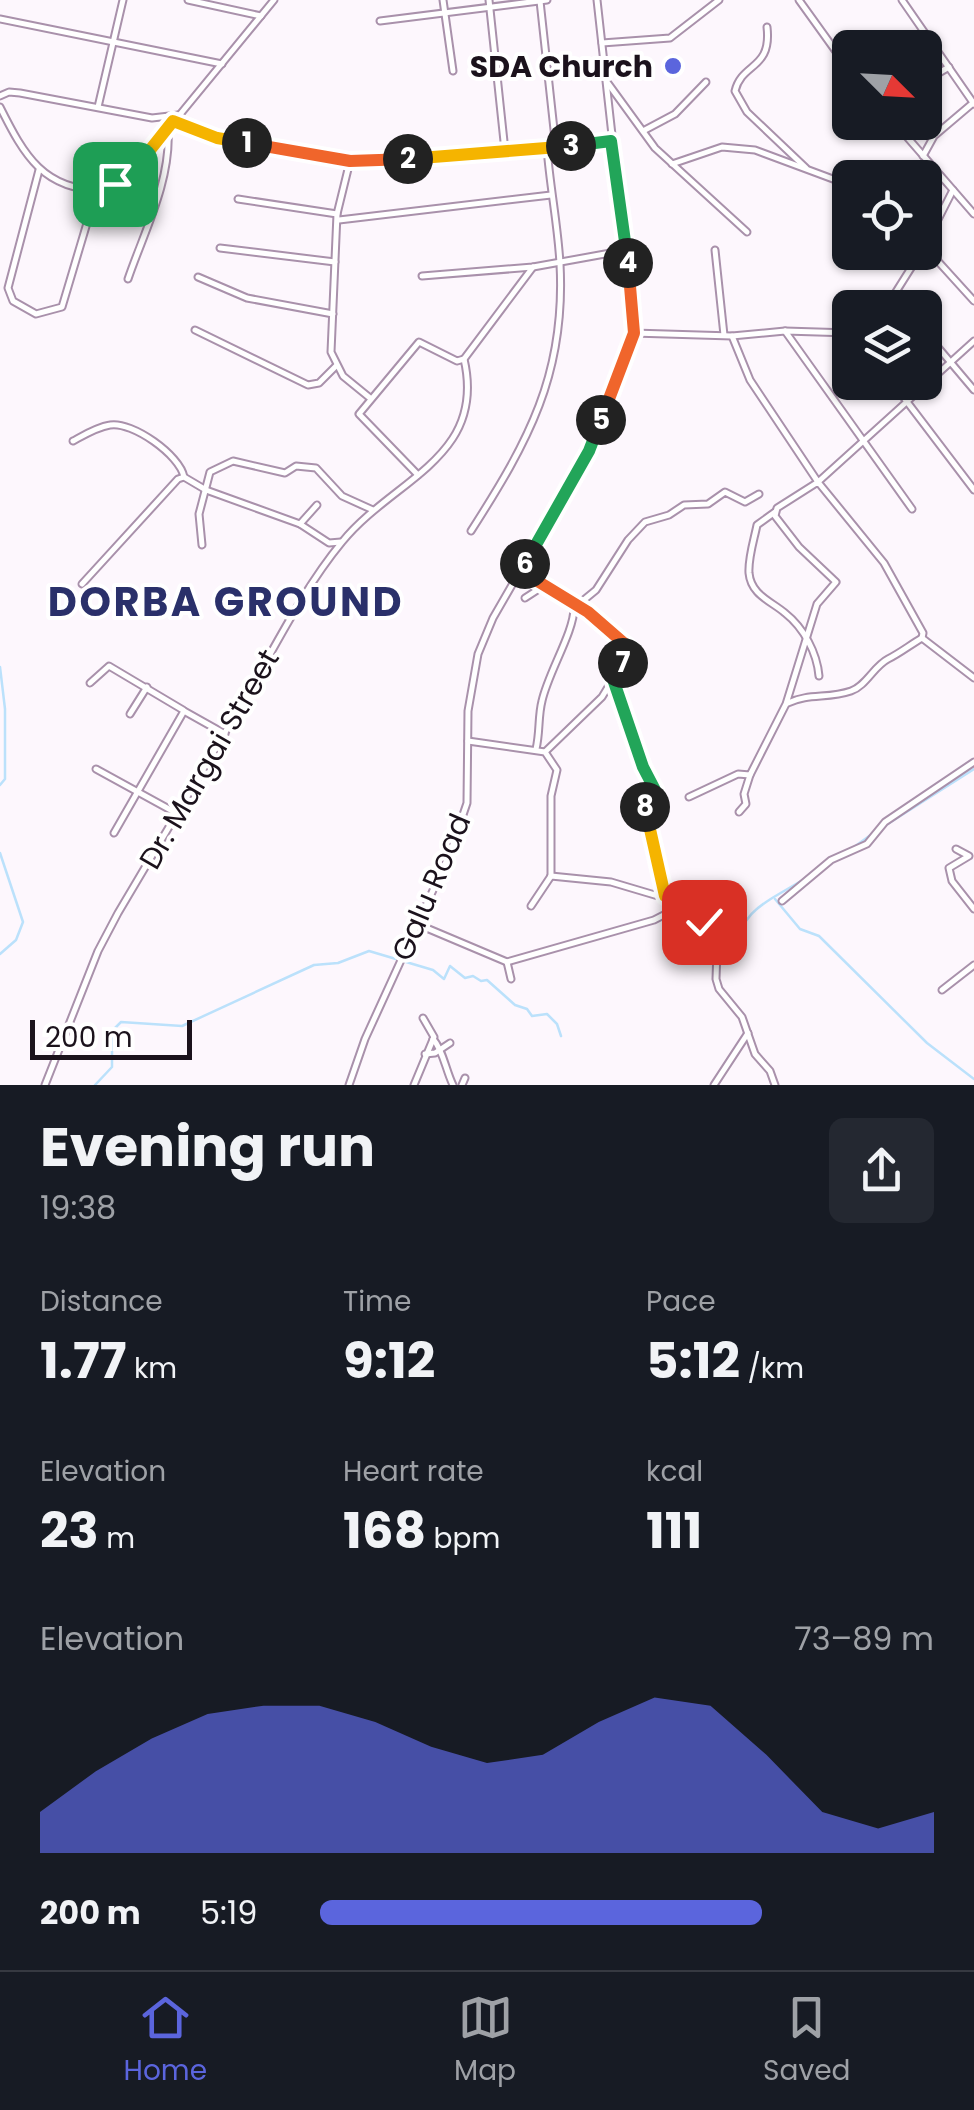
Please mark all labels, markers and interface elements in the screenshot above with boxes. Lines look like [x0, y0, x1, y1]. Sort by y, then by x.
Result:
north arrow [832, 30, 942, 140]
map controls [832, 30, 942, 400]
place label: SDA Church [470, 45, 653, 88]
marker: SDA Church [662, 55, 684, 77]
pin: 1 [222, 118, 272, 168]
pin: 3 [546, 121, 596, 171]
text: 1 [242, 123, 252, 162]
text: 3 [563, 126, 579, 165]
pin: 2 [383, 134, 433, 184]
text: 2 [400, 139, 416, 178]
pin [73, 142, 158, 227]
icon: arrive [88, 157, 143, 212]
button: locate [832, 160, 942, 270]
pin: 4 [603, 238, 653, 288]
text: 4 [619, 243, 637, 282]
button: layers [832, 290, 942, 400]
pin: 5 [576, 395, 626, 445]
text: 5 [592, 400, 610, 439]
pin: 6 [500, 539, 550, 589]
text: 6 [516, 544, 534, 583]
district label: DORBA GROUND [48, 574, 404, 630]
pin: 7 [598, 638, 648, 688]
street label: Dr. Margai Street [128, 641, 290, 877]
text: 7 [616, 643, 630, 682]
pin: 8 [620, 782, 670, 832]
text: 8 [636, 787, 654, 826]
street label: Galu Road [381, 807, 481, 967]
pin [662, 880, 747, 965]
icon: check [677, 895, 732, 950]
scale bar [30, 1015, 192, 1060]
text: 200 m [45, 1018, 133, 1057]
text: Evening run [40, 1108, 375, 1185]
button: share [829, 1118, 934, 1223]
text: 19:38 [40, 1185, 116, 1230]
text: Distance [40, 1282, 163, 1321]
text: Time [343, 1282, 411, 1321]
text: Pace [646, 1282, 716, 1321]
text: 1.77 [40, 1325, 126, 1396]
text: 9:12 [343, 1325, 435, 1396]
text: 5:12 [646, 1325, 740, 1396]
text: km [126, 1349, 177, 1388]
text: /km [740, 1349, 804, 1388]
text: Elevation [40, 1452, 166, 1491]
text: Heart rate [343, 1452, 484, 1491]
text: kcal [646, 1452, 703, 1491]
text: 23 [40, 1495, 99, 1566]
text: 168 [343, 1495, 426, 1566]
text: 111 [646, 1495, 702, 1566]
text: m [99, 1519, 135, 1558]
text: bpm [426, 1519, 500, 1558]
text: Elevation [40, 1616, 184, 1661]
text: 73–89 m [794, 1616, 934, 1661]
text: 200 m [40, 1890, 141, 1935]
text: 5:19 [200, 1890, 257, 1935]
tab: Home [124, 1990, 207, 2092]
tab: Map [454, 1990, 516, 2092]
tab: Saved [763, 1990, 850, 2092]

